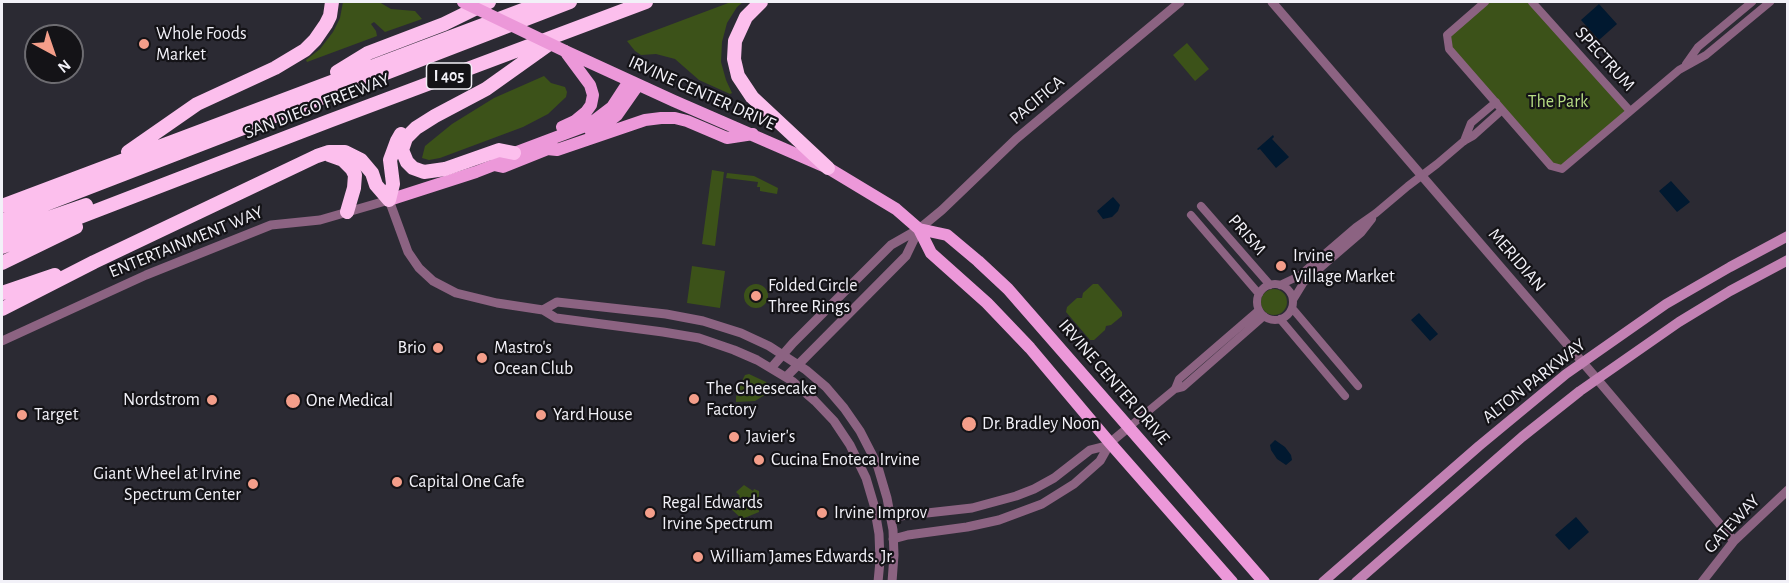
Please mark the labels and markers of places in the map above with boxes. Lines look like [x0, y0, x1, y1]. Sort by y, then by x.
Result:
place label: Whole Foods Market [156, 23, 247, 66]
marker: Whole Foods Market [137, 37, 151, 51]
place label: Irvine Village Market [1293, 245, 1395, 288]
marker: Irvine Village Market [1274, 259, 1288, 273]
place label: Folded Circle Three Rings [768, 275, 858, 318]
marker: Folded Circle Three Rings [749, 289, 763, 303]
place label: Brio [398, 337, 426, 359]
place label: Mastro's Ocean Club [494, 337, 573, 380]
marker: Brio [431, 341, 445, 355]
marker: Mastro's Ocean Club [475, 351, 489, 365]
place label: The Cheesecake Factory [706, 378, 817, 420]
place label: Nordstrom [123, 389, 200, 411]
place label: One Medical [306, 390, 393, 412]
marker: One Medical [284, 392, 302, 410]
marker: The Cheesecake Factory [687, 392, 701, 406]
marker: Nordstrom [205, 393, 219, 407]
place label: Target [34, 404, 78, 426]
place label: Yard House [553, 404, 633, 426]
marker: Target [15, 408, 29, 422]
marker: Yard House [534, 408, 548, 422]
place label: Dr. Bradley Noon [982, 413, 1100, 435]
marker: Dr. Bradley Noon [960, 415, 978, 433]
place label: Javier's [746, 426, 795, 448]
marker: Javier's [727, 430, 741, 444]
place label: Cucina Enoteca Irvine [771, 449, 920, 471]
marker: Cucina Enoteca Irvine [752, 453, 766, 467]
place label: Giant Wheel at Irvine Spectrum Center [93, 463, 241, 506]
place label: Capital One Cafe [409, 471, 525, 493]
marker: Capital One Cafe [390, 475, 404, 489]
marker: Giant Wheel at Irvine Spectrum Center [246, 477, 260, 491]
place label: Regal Edwards Irvine Spectrum [662, 492, 773, 534]
place label: Irvine Improv [834, 502, 927, 524]
marker: Regal Edwards Irvine Spectrum [643, 506, 657, 520]
marker: Irvine Improv [815, 506, 829, 520]
place label: William James Edwards. Jr. [710, 546, 895, 568]
marker: William James Edwards. Jr. [691, 550, 705, 564]

